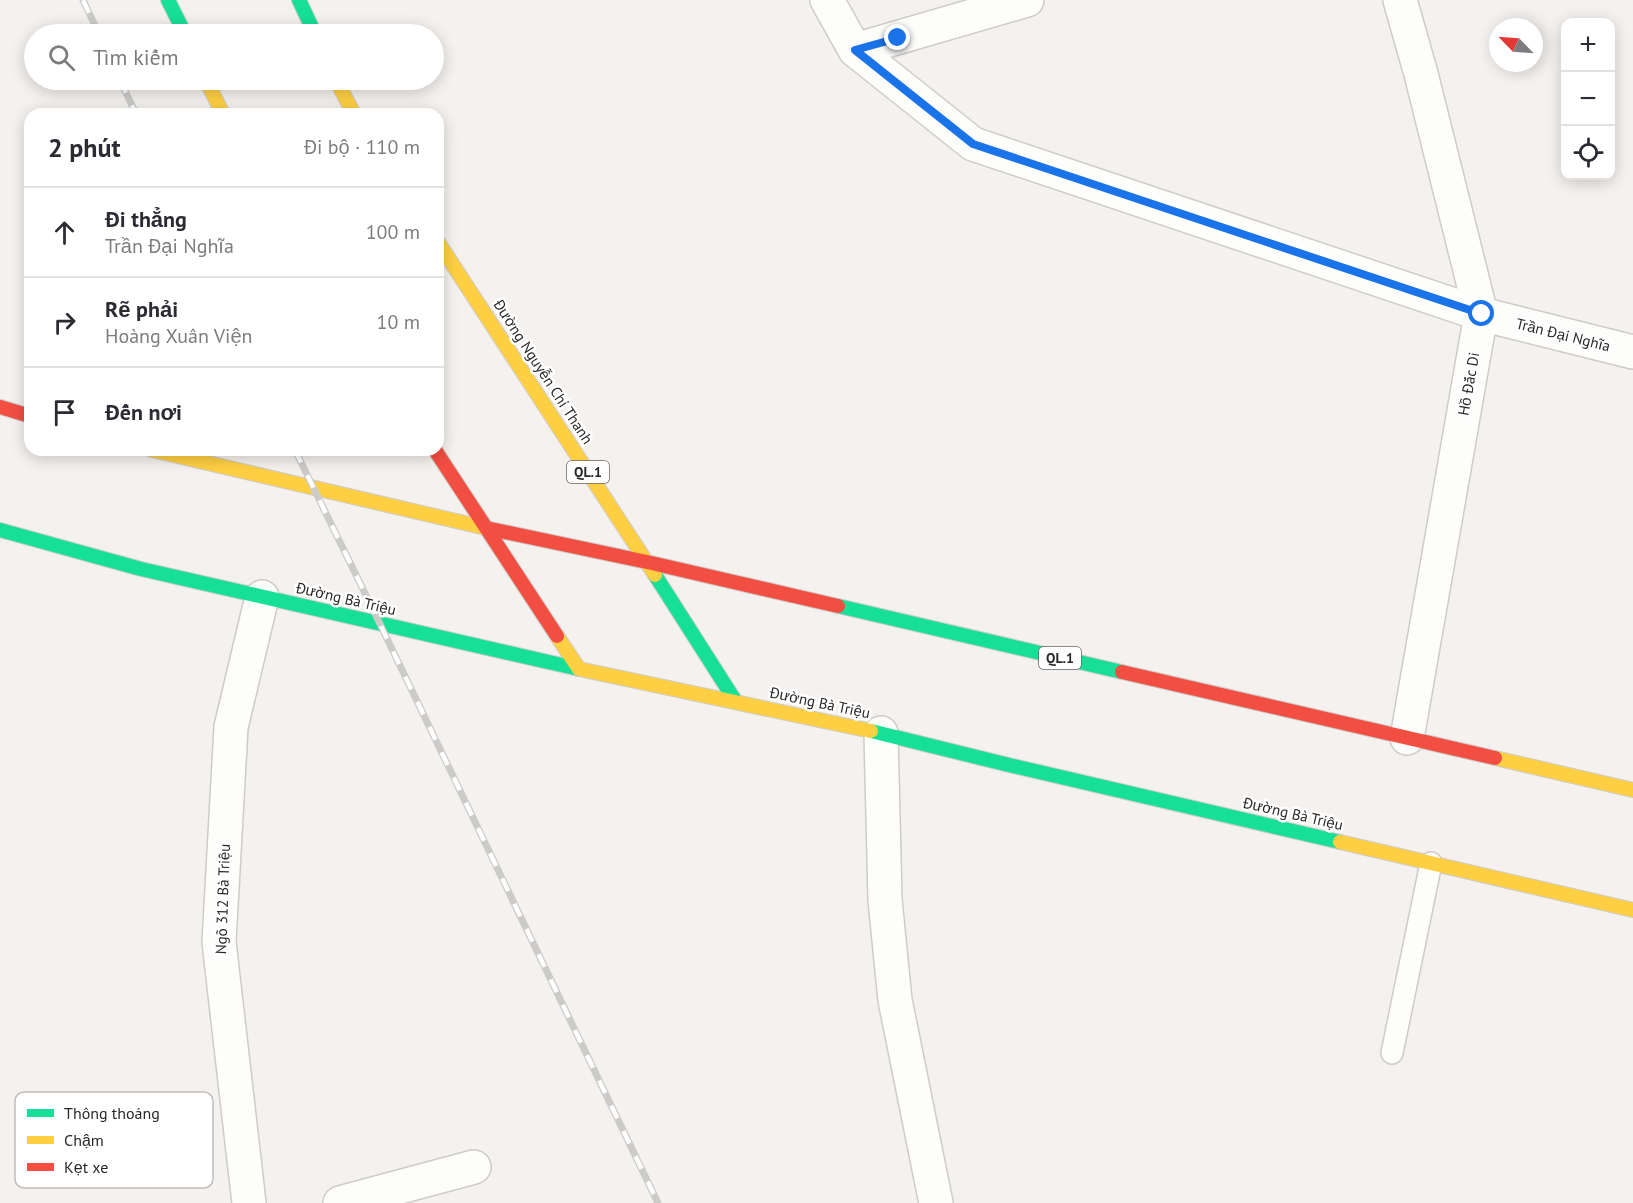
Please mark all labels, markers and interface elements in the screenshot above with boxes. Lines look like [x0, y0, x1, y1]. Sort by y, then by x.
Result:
north arrow [1489, 18, 1543, 72]
map controls [1561, 18, 1615, 180]
button: + [1561, 18, 1615, 72]
search box [24, 24, 444, 90]
route end [884, 24, 910, 50]
icon: search [45, 41, 78, 74]
text: Tìm kiếm [93, 43, 179, 71]
button: − [1561, 72, 1615, 126]
button: locate [1561, 126, 1615, 180]
text: 2 phút [48, 131, 121, 164]
text: Đi bộ · 110 m [304, 134, 420, 160]
text: Đi thẳng [105, 205, 187, 233]
icon: ahead [48, 216, 81, 249]
text: 100 m [366, 219, 420, 245]
text: Trần Đại Nghĩa [105, 233, 234, 259]
text: Rẽ phải [105, 295, 178, 323]
street label: Đường Nguyễn Chí Thanh [489, 295, 597, 448]
route start [1468, 300, 1494, 326]
icon: right [48, 306, 81, 339]
text: 10 m [377, 309, 420, 335]
street label: Trần Đại Nghĩa [1514, 314, 1612, 355]
text: Hoàng Xuân Viện [105, 323, 252, 349]
street label: Hồ Đắc Di [1454, 351, 1483, 417]
icon: arrive [48, 396, 81, 429]
text: Đến nơi [105, 398, 182, 426]
road number: QL.1 [567, 461, 609, 483]
street label: Đường Bà Triệu [293, 578, 398, 619]
road number: QL.1 [1039, 647, 1081, 669]
street label: Đường Bà Triệu [767, 682, 872, 722]
street label: Đường Bà Triệu [1240, 793, 1345, 834]
street label: Ngõ 312 Bà Triệu [211, 843, 234, 955]
legend [15, 1092, 213, 1188]
text: Thông thoáng [64, 1103, 160, 1123]
text: Chậm [64, 1130, 104, 1150]
text: Kẹt xe [64, 1157, 108, 1177]

